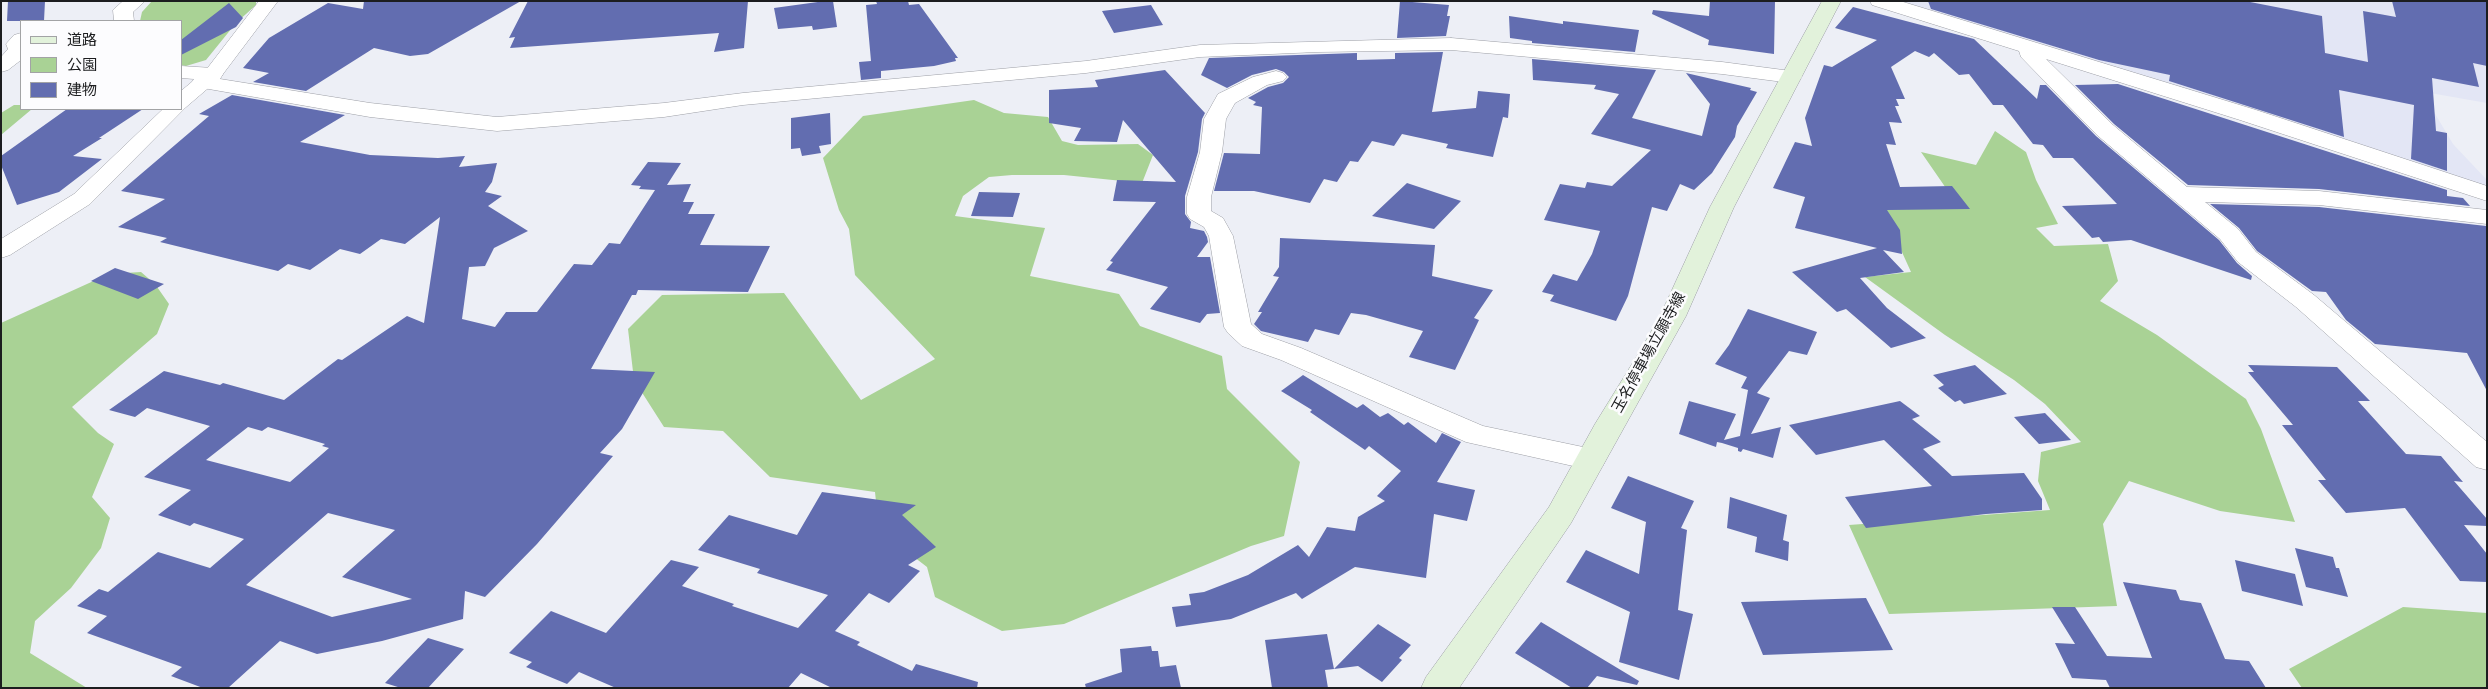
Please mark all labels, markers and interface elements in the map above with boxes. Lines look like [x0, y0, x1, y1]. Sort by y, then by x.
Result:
legend [20, 20, 182, 110]
text: 道路 [67, 30, 97, 51]
text: 公園 [67, 55, 97, 76]
text: 建物 [67, 80, 97, 101]
street label: 玉名停車場立願寺線 [1609, 290, 1691, 416]

